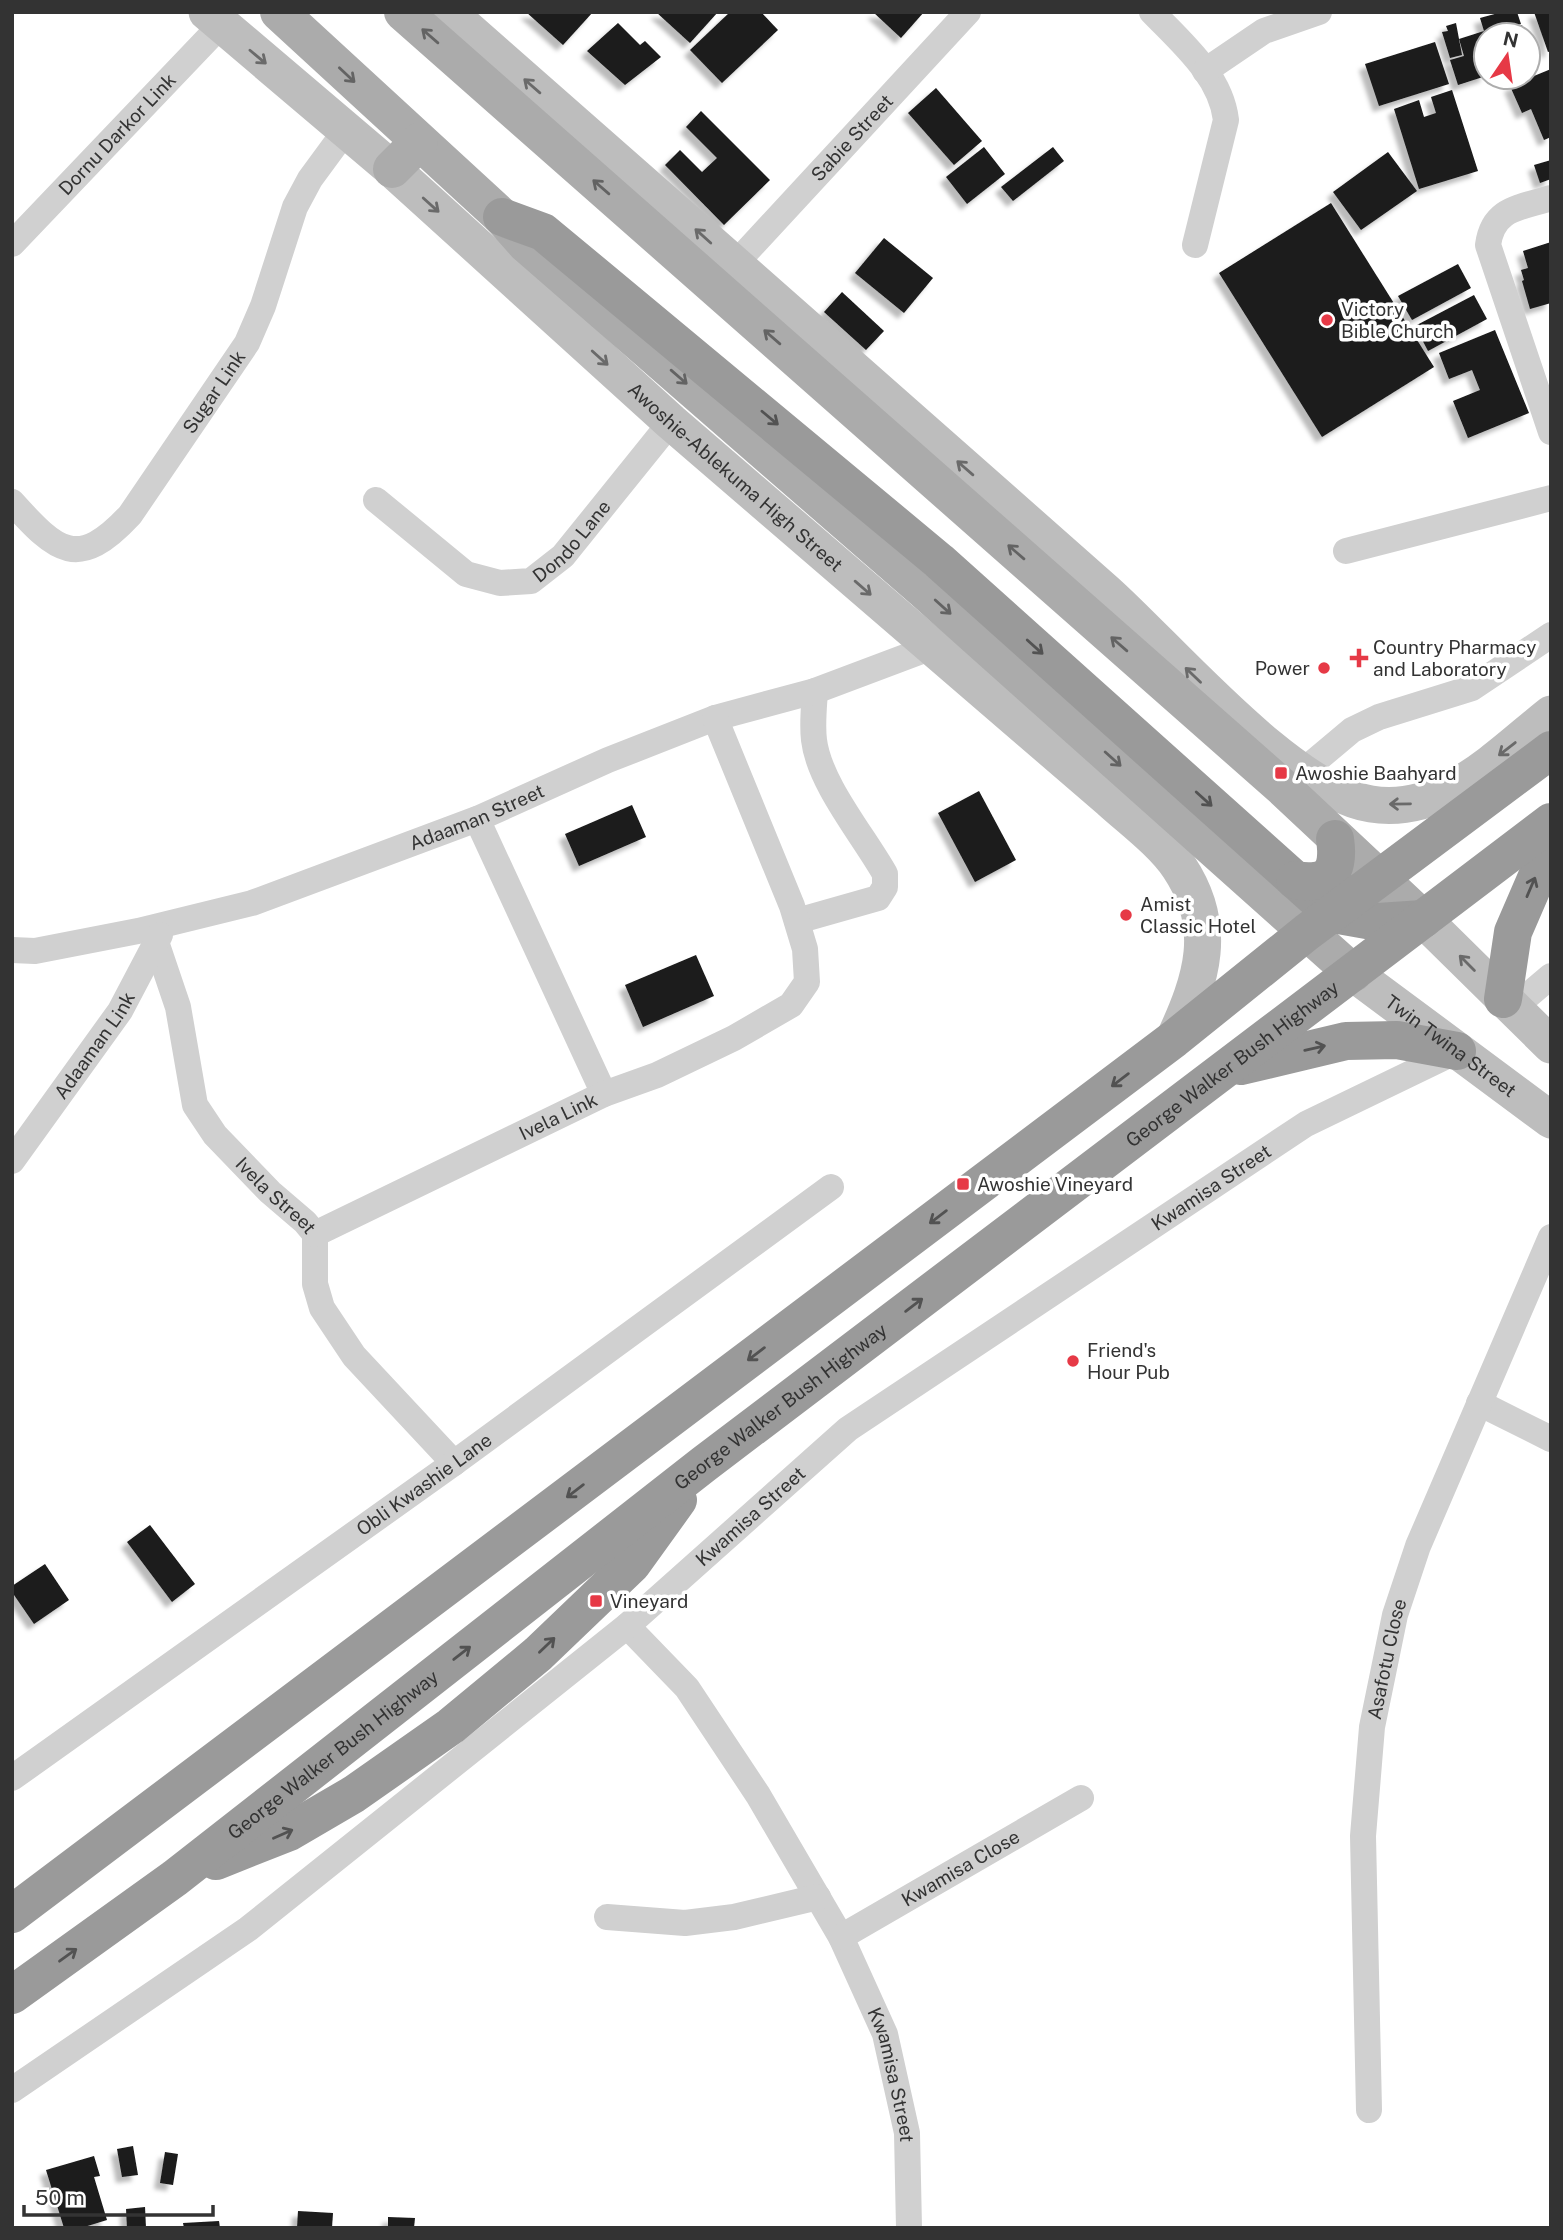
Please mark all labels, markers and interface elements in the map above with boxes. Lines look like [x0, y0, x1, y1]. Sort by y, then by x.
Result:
north arrow [1472, 21, 1542, 91]
text: N [1501, 27, 1521, 52]
one-way arrow [422, 28, 439, 45]
one-way arrow [249, 49, 267, 65]
one-way arrow [338, 67, 355, 84]
street label: Dornu Darkor Link [54, 68, 180, 199]
one-way arrow [524, 78, 542, 94]
street label: Sabie Street [806, 90, 897, 186]
one-way arrow [592, 179, 610, 195]
one-way arrow [422, 196, 439, 213]
one-way arrow [695, 229, 713, 245]
place label: Victory Bible Church [1341, 298, 1454, 342]
marker: Victory Bible Church [1319, 312, 1335, 328]
one-way arrow [763, 329, 781, 345]
street label: Sugar Link [178, 346, 250, 437]
one-way arrow [590, 349, 608, 365]
one-way arrow [670, 369, 688, 385]
street label: Awoshie-Ablekuma High Street [624, 378, 847, 576]
one-way arrow [761, 410, 779, 426]
one-way arrow [957, 461, 975, 477]
street label: Dondo Lane [528, 495, 615, 587]
one-way arrow [1008, 544, 1025, 561]
one-way arrow [854, 580, 872, 596]
one-way arrow [934, 599, 951, 616]
one-way arrow [1111, 635, 1128, 652]
place label: Country Pharmacy and Laboratory [1373, 636, 1536, 680]
one-way arrow [1026, 639, 1044, 655]
marker: Country Pharmacy and Laboratory [1351, 650, 1367, 666]
place label: Power [1255, 657, 1310, 679]
marker: Power [1316, 660, 1332, 676]
one-way arrow [1185, 667, 1202, 684]
one-way arrow [1499, 741, 1517, 756]
one-way arrow [1103, 751, 1121, 767]
place label: Awoshie Baahyard [1295, 762, 1457, 784]
marker: Awoshie Baahyard [1273, 765, 1289, 781]
street label: Adaaman Street [406, 779, 547, 854]
one-way arrow [1195, 790, 1212, 807]
one-way arrow [1389, 798, 1412, 811]
one-way arrow [1525, 876, 1538, 898]
place label: Amist Classic Hotel [1140, 893, 1256, 937]
marker: Amist Classic Hotel [1118, 907, 1134, 923]
one-way arrow [1459, 955, 1476, 972]
street label: George Walker Bush Highway [1121, 976, 1343, 1151]
street label: Adaaman Link [49, 988, 139, 1103]
street label: Twin Twina Street [1381, 990, 1521, 1101]
one-way arrow [1303, 1041, 1326, 1054]
one-way arrow [1111, 1073, 1130, 1087]
street label: Ivela Link [515, 1088, 601, 1144]
street label: Kwamisa Street [1147, 1140, 1275, 1235]
street label: Ivela Street [231, 1152, 321, 1238]
place label: Awoshie Vineyard [977, 1173, 1133, 1195]
marker: Awoshie Vineyard [955, 1176, 971, 1192]
one-way arrow [929, 1210, 948, 1224]
one-way arrow [905, 1297, 923, 1312]
street label: George Walker Bush Highway [670, 1319, 891, 1494]
place label: Friend's Hour Pub [1087, 1339, 1170, 1383]
one-way arrow [748, 1346, 766, 1361]
marker: Friend's Hour Pub [1065, 1353, 1081, 1369]
street label: Obli Kwashie Lane [352, 1428, 496, 1540]
street label: Kwamisa Street [691, 1462, 809, 1571]
one-way arrow [566, 1483, 584, 1498]
place label: Vineyard [610, 1590, 688, 1612]
marker: Vineyard [588, 1593, 604, 1609]
street label: Asafotu Close [1363, 1596, 1411, 1721]
one-way arrow [539, 1637, 556, 1654]
one-way arrow [453, 1645, 471, 1660]
street label: George Walker Bush Highway [223, 1665, 442, 1844]
street label: Kwamisa Close [897, 1825, 1023, 1911]
one-way arrow [272, 1827, 294, 1840]
one-way arrow [58, 1948, 77, 1962]
street label: Kwamisa Street [863, 2004, 918, 2143]
scale bar [24, 2174, 214, 2218]
text: 50 m [35, 2185, 85, 2210]

